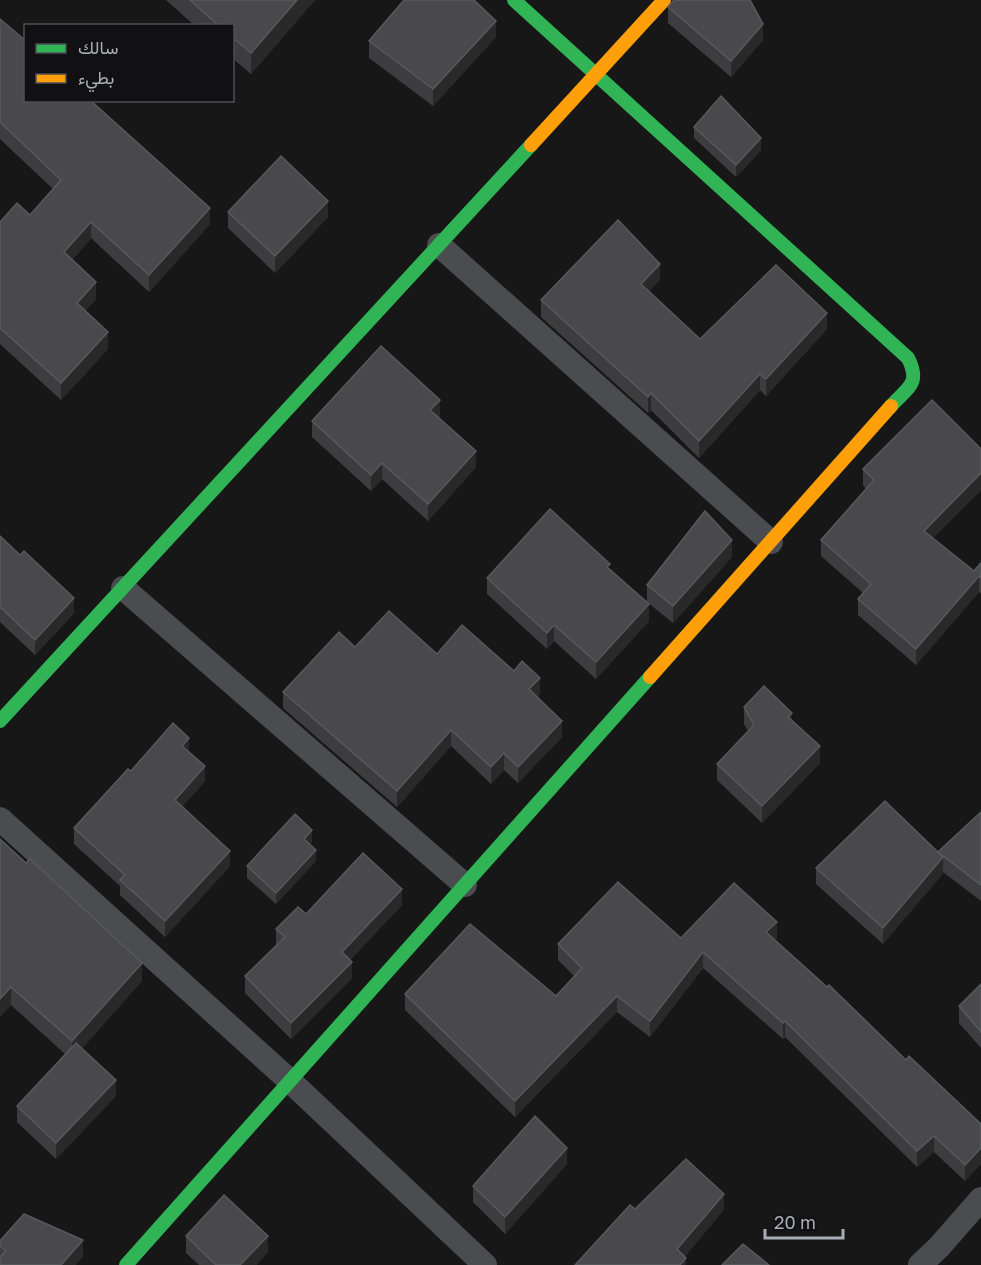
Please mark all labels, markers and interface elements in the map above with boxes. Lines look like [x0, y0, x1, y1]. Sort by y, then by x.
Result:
legend [24, 24, 234, 102]
text: سالك [78, 36, 118, 58]
text: بطيء [78, 66, 114, 93]
scale bar [765, 1202, 843, 1240]
text: 20 m [774, 1211, 816, 1233]

